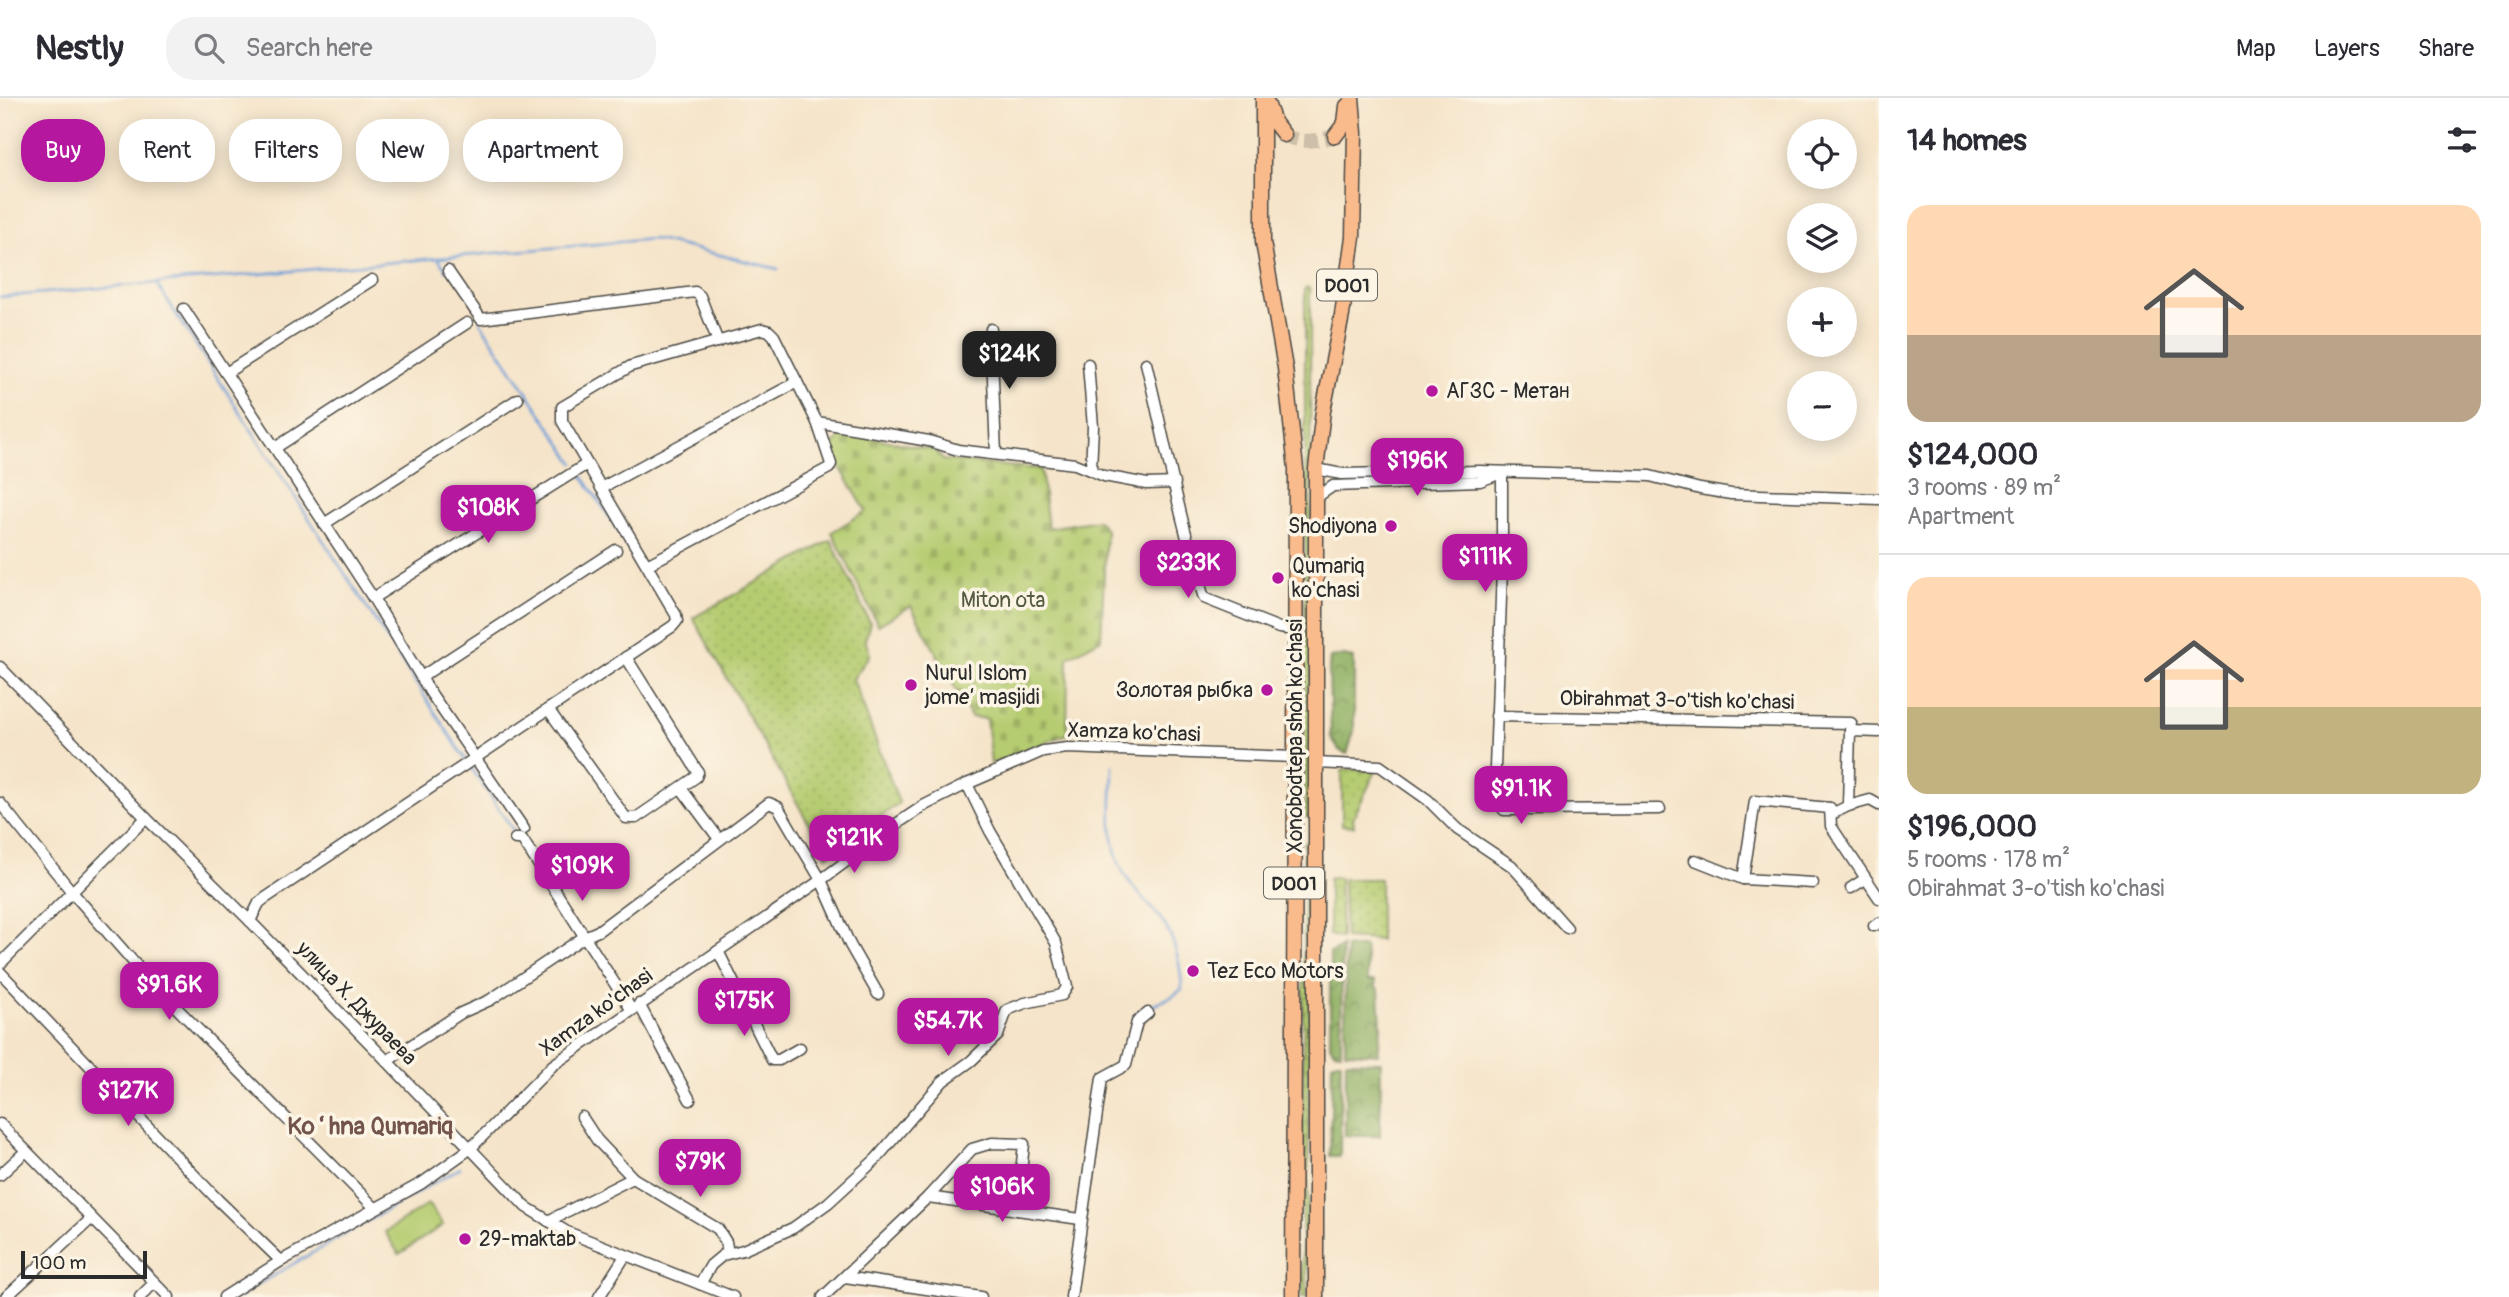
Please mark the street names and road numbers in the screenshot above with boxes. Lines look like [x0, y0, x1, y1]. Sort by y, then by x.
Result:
road number: D001 [1317, 270, 1377, 300]
street label: Xonobodtepa shoh ko'chasi [1282, 619, 1309, 853]
street label: Obirahmat 3-o'tish ko'chasi [1559, 685, 1795, 716]
street label: Xamza ko'chasi [1067, 717, 1201, 748]
road number: D001 [1264, 868, 1324, 898]
street label: улица Х. Джураева [290, 935, 423, 1071]
street label: Xamza ko'chasi [534, 962, 658, 1062]

